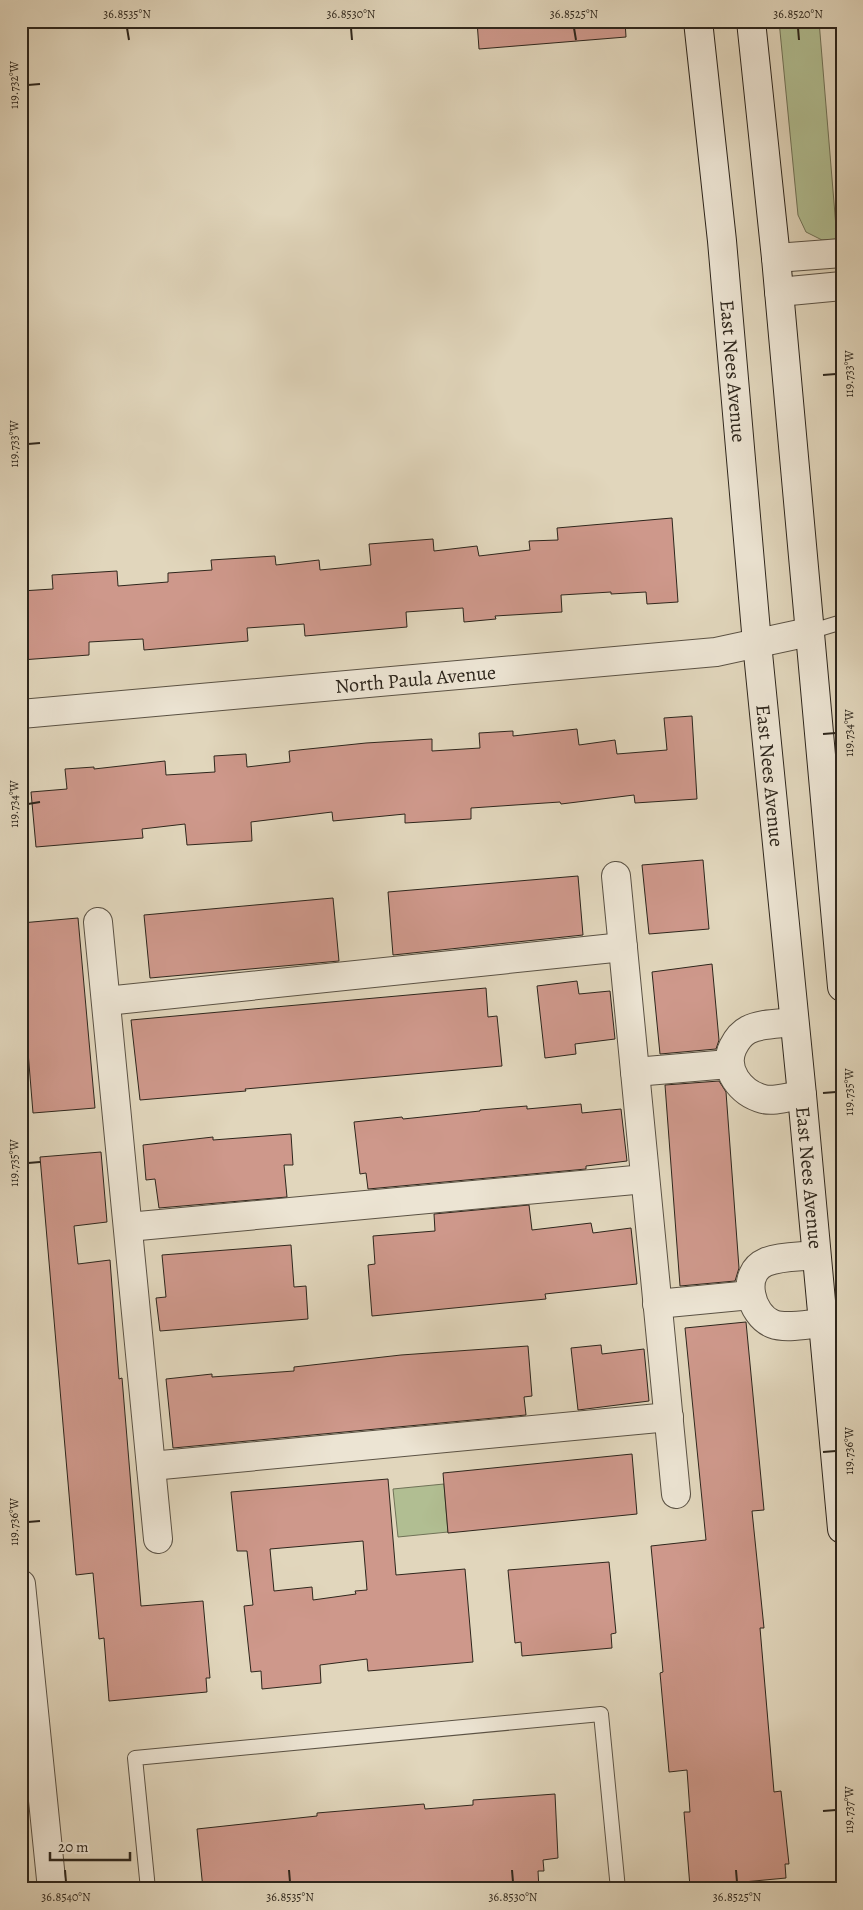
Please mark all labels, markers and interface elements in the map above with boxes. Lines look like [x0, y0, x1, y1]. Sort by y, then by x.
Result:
text: 36.8535°N [103, 6, 151, 22]
text: 36.8530°N [327, 6, 376, 22]
text: 36.8525°N [550, 6, 599, 22]
text: 36.8520°N [773, 6, 823, 22]
text: 119.732°W [6, 60, 22, 109]
street label: East Nees Avenue [714, 299, 753, 444]
text: 119.733°W [841, 350, 857, 398]
text: 119.733°W [6, 420, 22, 468]
street label: North Paula Avenue [334, 658, 497, 699]
street label: East Nees Avenue [750, 703, 791, 848]
text: 119.734°W [841, 708, 857, 757]
text: 119.734°W [6, 779, 22, 828]
text: 119.735°W [841, 1068, 857, 1116]
street label: East Nees Avenue [790, 1105, 830, 1250]
text: 119.735°W [6, 1139, 22, 1187]
text: 119.736°W [841, 1426, 857, 1475]
text: 119.736°W [6, 1497, 22, 1546]
text: 119.737°W [841, 1786, 857, 1834]
scale bar [50, 1830, 130, 1862]
text: 20 m [58, 1837, 89, 1857]
text: 36.8540°N [41, 1889, 91, 1905]
text: 36.8535°N [266, 1889, 314, 1905]
text: 36.8530°N [489, 1889, 538, 1905]
text: 36.8525°N [713, 1889, 762, 1905]

